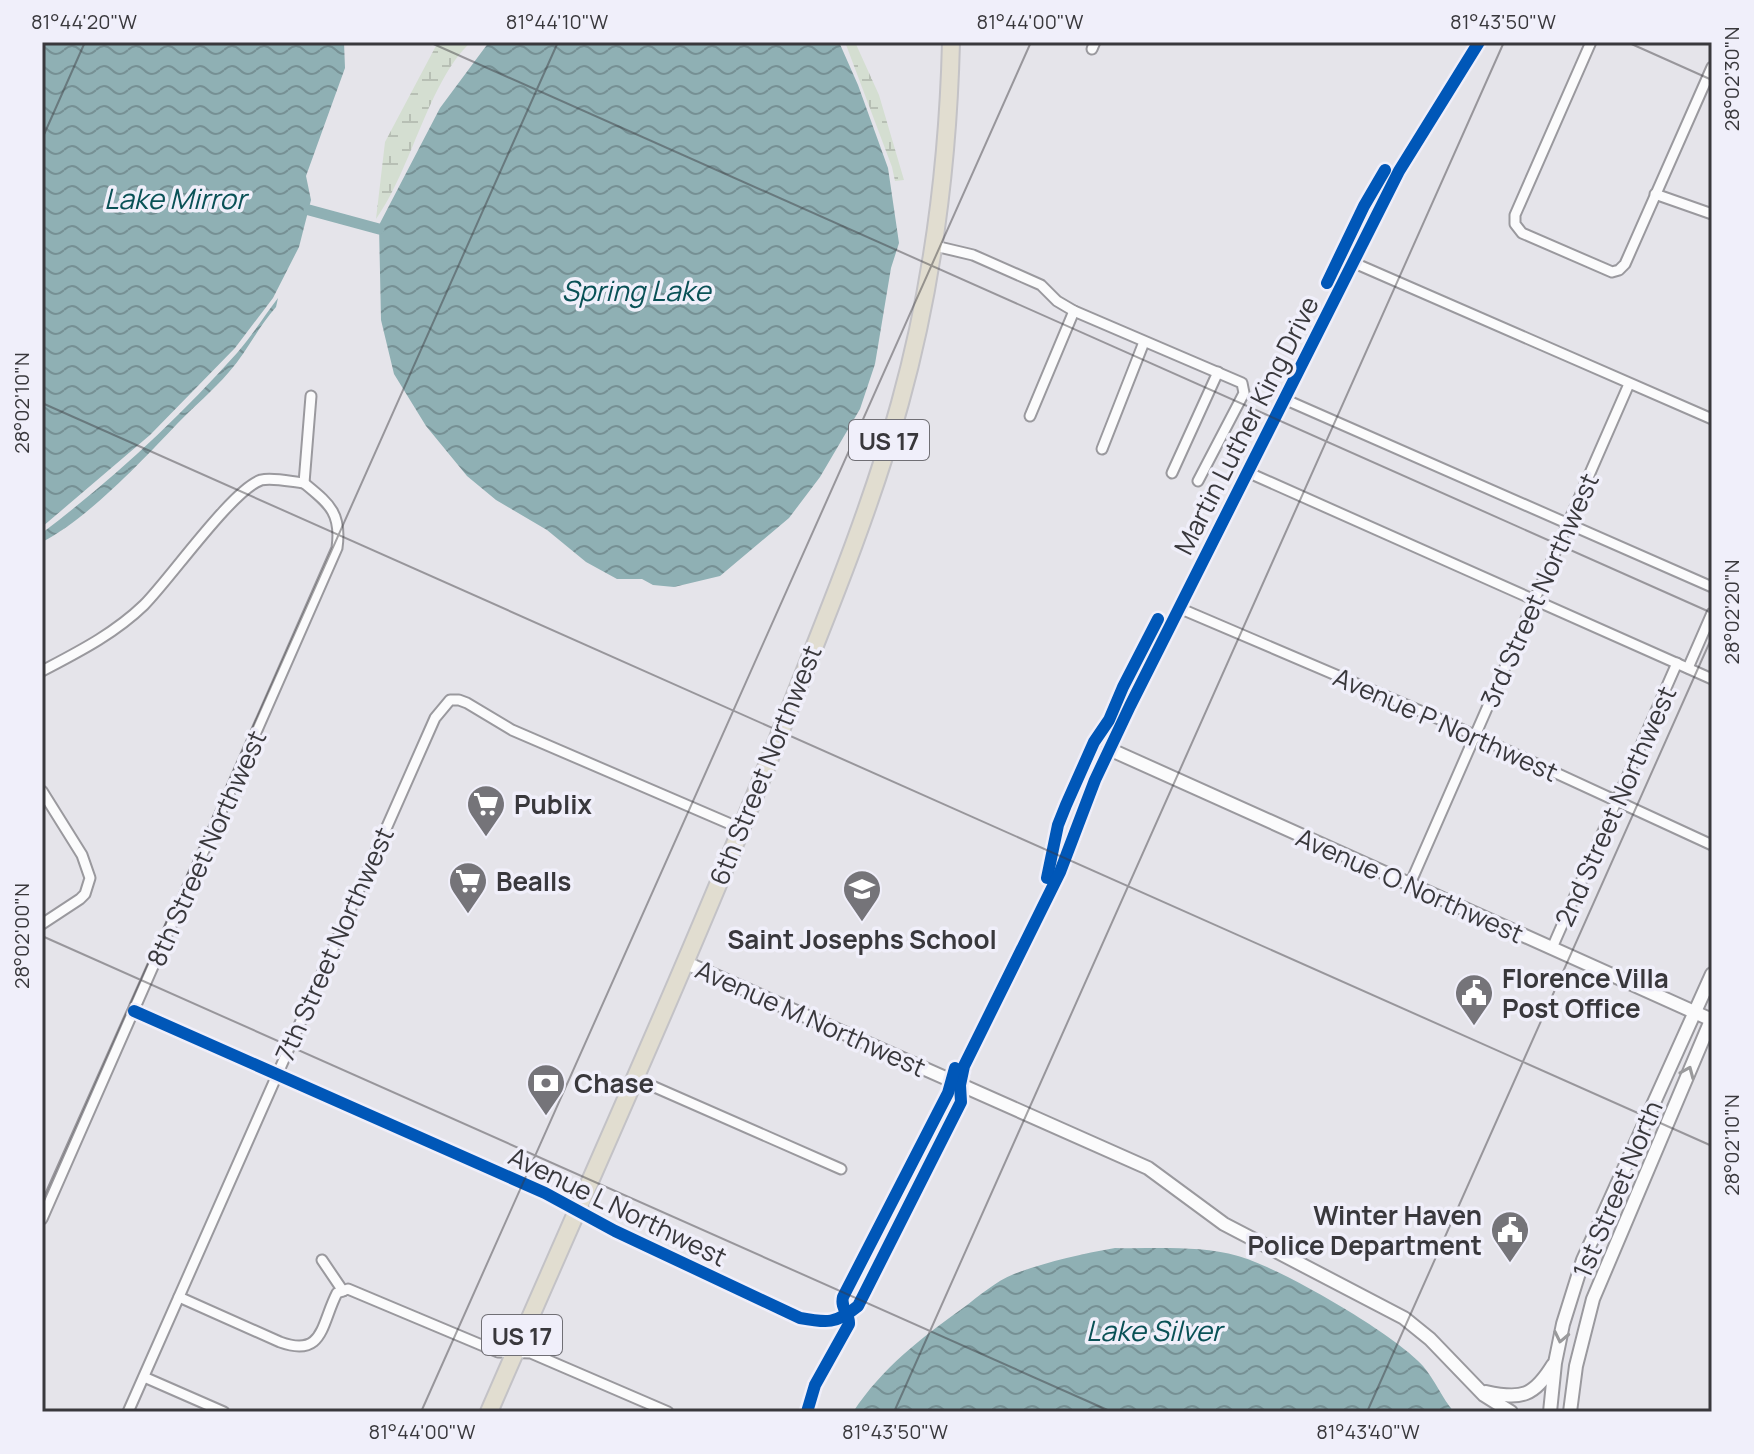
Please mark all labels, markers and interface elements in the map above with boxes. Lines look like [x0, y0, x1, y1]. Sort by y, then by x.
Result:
text: 81°44'20"W [31, 8, 137, 35]
text: 81°44'10"W [506, 8, 608, 35]
text: 81°44'00"W [977, 8, 1084, 35]
text: 81°43'50"W [1450, 8, 1556, 35]
text: 28°02'30"N [1718, 27, 1745, 131]
water label: Lake Mirror [104, 179, 250, 217]
water label: Spring Lake [561, 271, 712, 309]
street label: Martin Luther King Drive [1165, 290, 1327, 560]
text: 28°02'10"N [8, 352, 35, 454]
road number: US 17 [849, 420, 929, 460]
street label: 3rd Street Northwest [1471, 467, 1607, 713]
text: 28°02'20"N [1718, 559, 1745, 665]
street label: 6th Street Northwest [700, 640, 830, 890]
street label: Avenue P Northwest [1328, 658, 1564, 790]
street label: 2nd Street Northwest [1546, 680, 1684, 932]
street label: 8th Street Northwest [138, 724, 274, 972]
supermarket icon: Publix [465, 783, 507, 838]
place label: Publix [514, 786, 592, 822]
street label: Avenue O Northwest [1291, 819, 1529, 951]
street label: 7th Street Northwest [266, 821, 402, 1067]
supermarket icon: Bealls [447, 860, 489, 915]
place label: Bealls [496, 863, 571, 899]
school or university icon: Saint Josephs School [841, 868, 883, 923]
text: 28°02'00"N [8, 883, 35, 989]
place label: Saint Josephs School [727, 921, 997, 957]
street label: Avenue M Northwest [690, 951, 932, 1085]
place label: Florence Villa Post Office [1502, 960, 1669, 1026]
public building icon: Florence Villa Post Office [1453, 972, 1495, 1027]
bank icon: Chase [525, 1062, 567, 1117]
place label: Chase [574, 1065, 654, 1101]
one-way arrow [1679, 1066, 1695, 1080]
text: 28°02'10"N [1718, 1094, 1745, 1196]
street label: 1st Street North [1563, 1095, 1671, 1283]
street label: Avenue L Northwest [503, 1138, 733, 1274]
place label: Winter Haven Police Department [1247, 1197, 1482, 1263]
public building icon: Winter Haven Police Department [1489, 1209, 1531, 1264]
water label: Lake Silver [1086, 1311, 1226, 1349]
road number: US 17 [482, 1315, 562, 1355]
one-way arrow [1553, 1329, 1570, 1343]
text: 81°44'00"W [369, 1418, 476, 1445]
text: 81°43'50"W [842, 1418, 948, 1445]
text: 81°43'40"W [1316, 1418, 1420, 1445]

